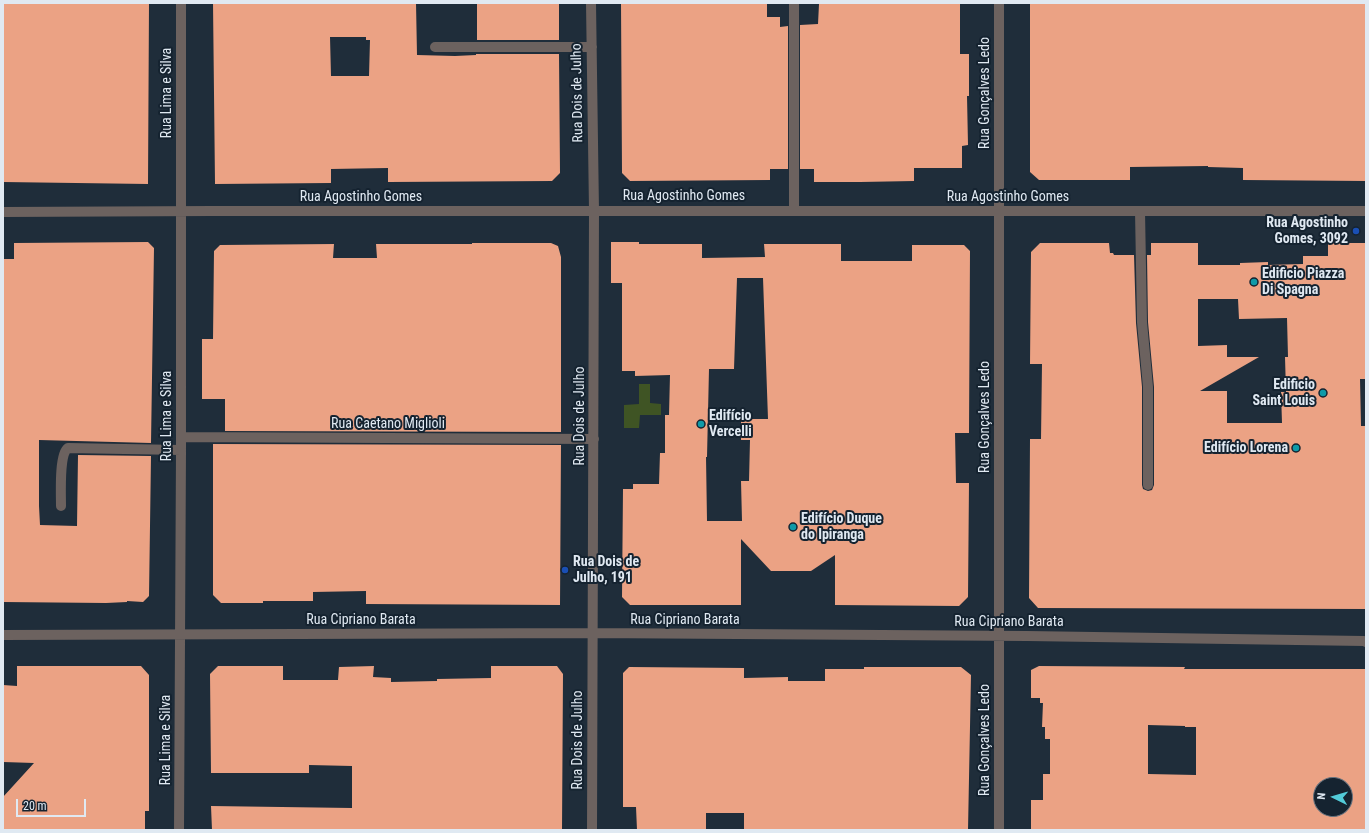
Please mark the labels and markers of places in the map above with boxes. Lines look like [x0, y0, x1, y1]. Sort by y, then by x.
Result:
place label: Rua Agostinho Gomes, 3092 [1266, 215, 1348, 248]
marker: Rua Agostinho Gomes, 3092 [1351, 226, 1361, 236]
place label: Edificio Piazza Di Spagna [1262, 266, 1344, 298]
marker: Edificio Piazza Di Spagna [1249, 277, 1259, 287]
place label: Edificio Saint Louis [1252, 377, 1315, 410]
marker: Edificio Saint Louis [1318, 388, 1328, 398]
place label: Edifício Vercelli [709, 408, 752, 440]
marker: Edifício Vercelli [696, 419, 706, 429]
place label: Edifício Lorena [1204, 440, 1288, 456]
marker: Edifício Lorena [1291, 443, 1301, 453]
place label: Edifício Duque do Ipiranga [801, 511, 882, 544]
marker: Edifício Duque do Ipiranga [788, 522, 798, 532]
place label: Rua Dois de Julho, 191 [573, 554, 639, 586]
marker: Rua Dois de Julho, 191 [560, 565, 570, 575]

